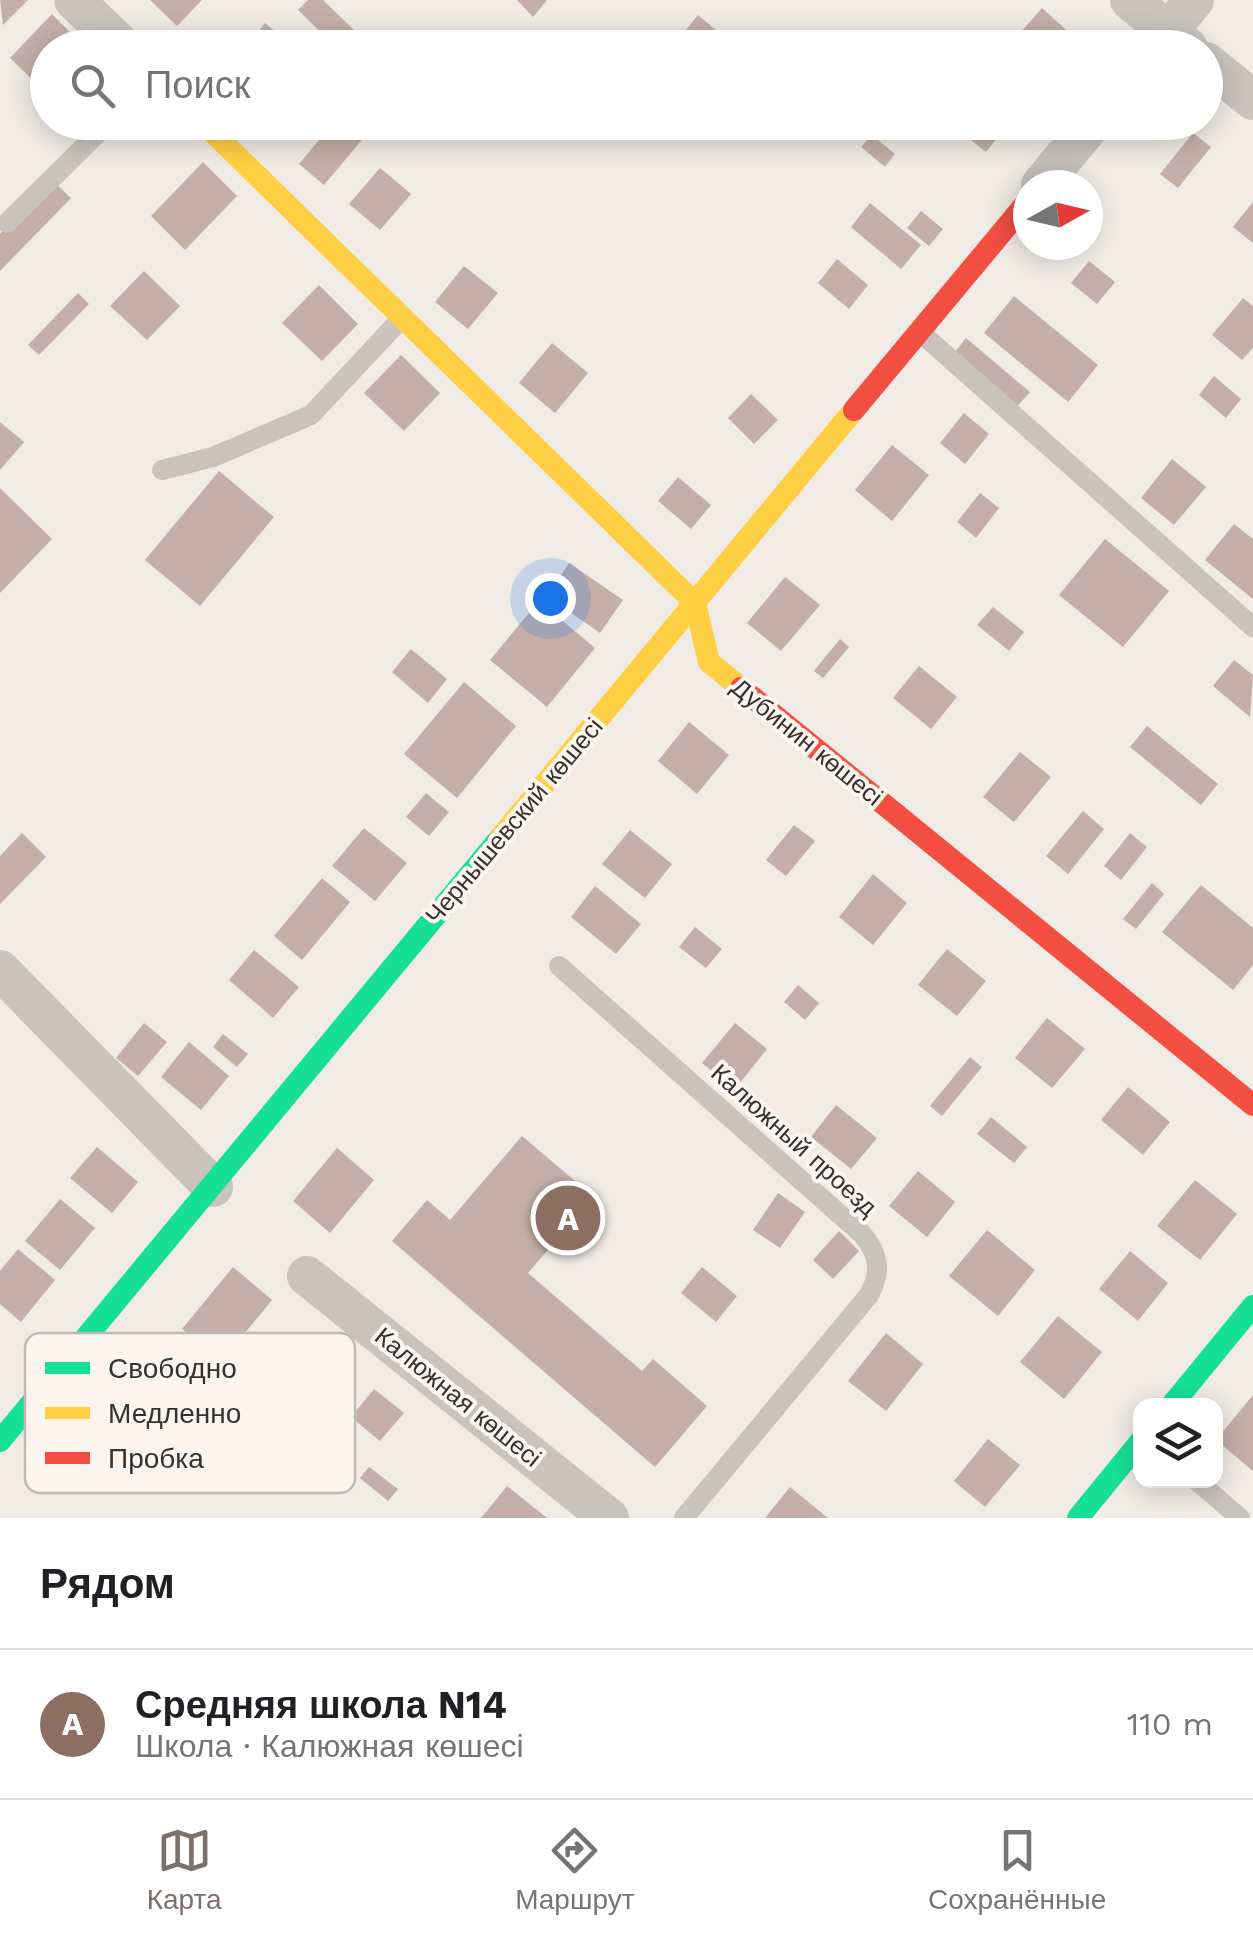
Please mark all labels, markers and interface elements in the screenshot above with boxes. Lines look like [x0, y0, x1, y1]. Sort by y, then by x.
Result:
search box [30, 30, 1223, 140]
icon: search [65, 58, 120, 113]
text: Поиск [145, 63, 250, 107]
north arrow [1013, 170, 1103, 260]
your location [525, 573, 576, 624]
street label: Дубинин көшесі [726, 672, 888, 812]
street label: Чернышевский көшесі [419, 712, 609, 930]
street label: Калюжный проезд [705, 1058, 883, 1222]
pin: A [536, 1180, 600, 1256]
street label: Калюжная көшесі [369, 1321, 547, 1473]
legend [25, 1333, 355, 1493]
text: Свободно [108, 1352, 237, 1385]
text: Медленно [108, 1397, 241, 1430]
map controls [1133, 1398, 1223, 1488]
button: layers [1133, 1398, 1223, 1488]
text: Пробка [108, 1442, 204, 1475]
text: Рядом [40, 1559, 175, 1608]
text: Средняя школа N14 [135, 1683, 507, 1727]
text: A [62, 1705, 83, 1743]
text: 110 m [1127, 1705, 1213, 1743]
text: Школа · Калюжная көшесі [135, 1727, 524, 1765]
tab: Карта [147, 1823, 222, 1916]
tab: Маршрут [515, 1823, 634, 1916]
tab: Сохранённые [928, 1823, 1106, 1916]

